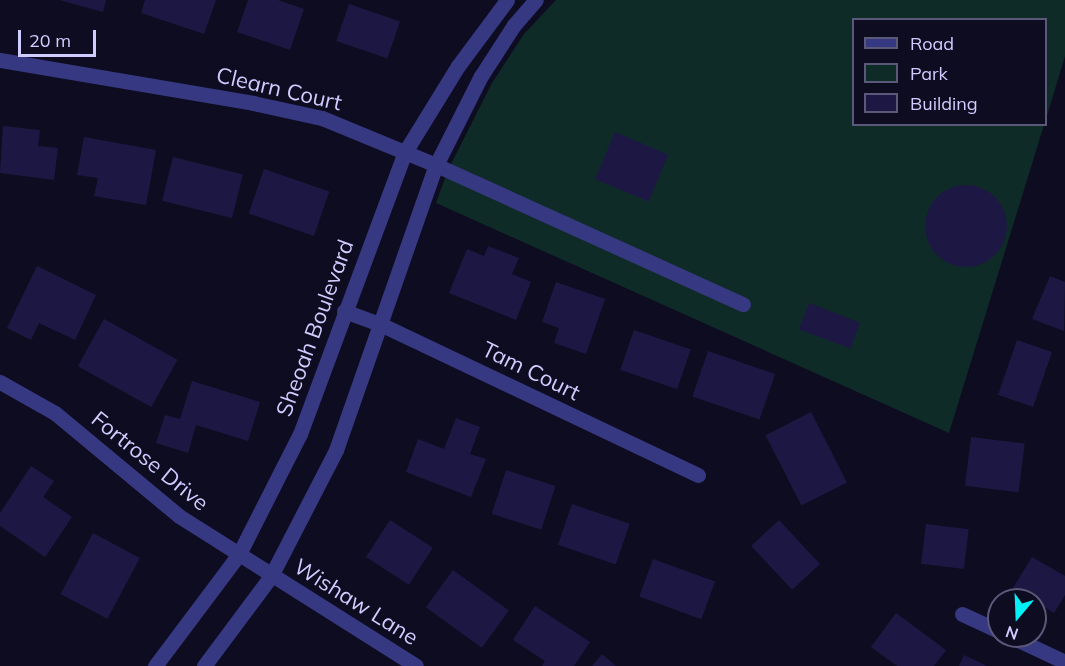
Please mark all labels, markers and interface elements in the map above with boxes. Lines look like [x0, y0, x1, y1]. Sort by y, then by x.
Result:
scale bar [21, 18, 99, 56]
legend [852, 18, 1047, 126]
text: 20 m [29, 29, 71, 52]
text: Road [910, 32, 954, 55]
street label: Clearn Court [214, 62, 344, 116]
text: Park [910, 62, 948, 85]
text: Building [910, 92, 978, 115]
street label: Sheoah Boulevard [271, 236, 359, 420]
street label: Tam Court [478, 336, 584, 406]
street label: Fortrose Drive [86, 406, 214, 516]
street label: Wishaw Lane [289, 553, 423, 651]
north arrow [987, 588, 1047, 648]
text: N [1003, 622, 1021, 645]

